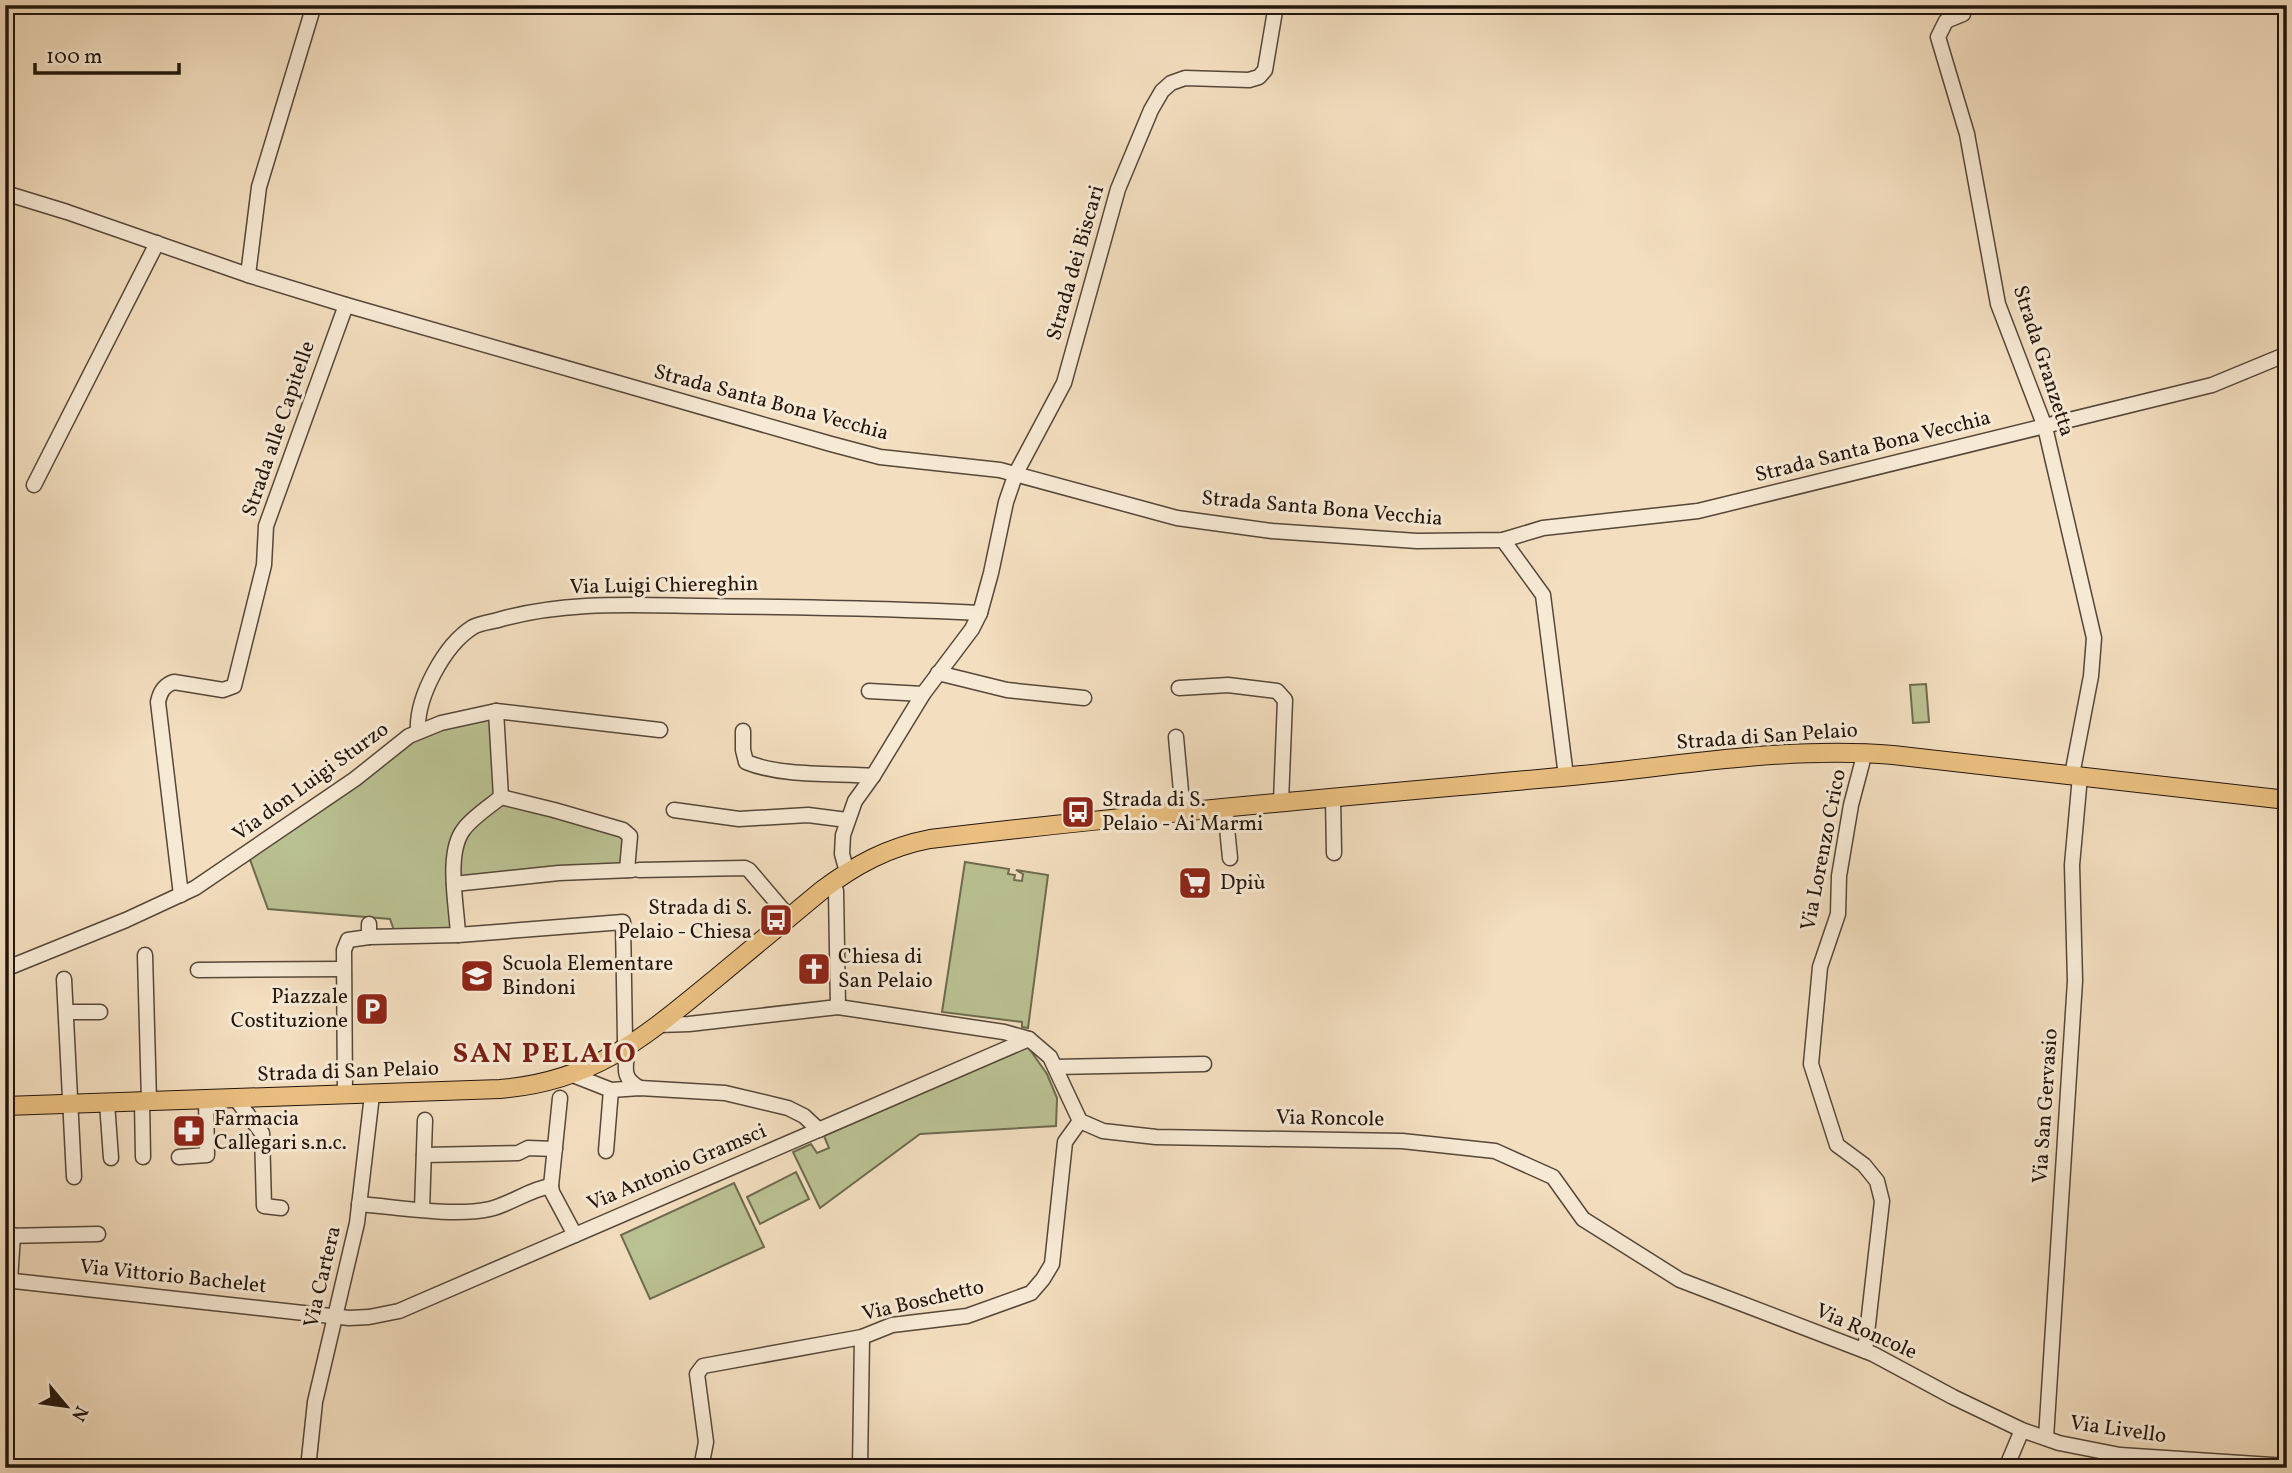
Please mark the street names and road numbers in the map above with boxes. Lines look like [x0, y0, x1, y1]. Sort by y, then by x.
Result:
street label: Strada dei Biscari [1040, 182, 1112, 344]
street label: Strada Granzetta [2005, 282, 2081, 440]
street label: Strada alle Capitelle [235, 337, 323, 521]
street label: Strada Santa Bona Vecchia [650, 358, 892, 448]
street label: Strada Santa Bona Vecchia [1752, 404, 1994, 490]
street label: Strada Santa Bona Vecchia [1200, 484, 1444, 534]
street label: Via Luigi Chiereghin [569, 570, 759, 602]
street label: Via don Luigi Sturzo [227, 715, 395, 849]
street label: Strada di San Pelaio [1675, 716, 1859, 758]
street label: Via Lorenzo Crico [1794, 767, 1854, 933]
street label: Via San Gervasio [2026, 1028, 2066, 1184]
street label: Strada di San Pelaio [257, 1054, 439, 1090]
street label: Via Roncole [1275, 1104, 1385, 1134]
street label: Via Antonio Gramsci [583, 1117, 771, 1219]
street label: Via Cartera [297, 1223, 349, 1331]
street label: Via Vittorio Bachelet [78, 1253, 268, 1301]
street label: Via Boschetto [859, 1273, 987, 1329]
street label: Via Roncole [1811, 1297, 1922, 1367]
street label: Via Livello [2068, 1409, 2168, 1451]

